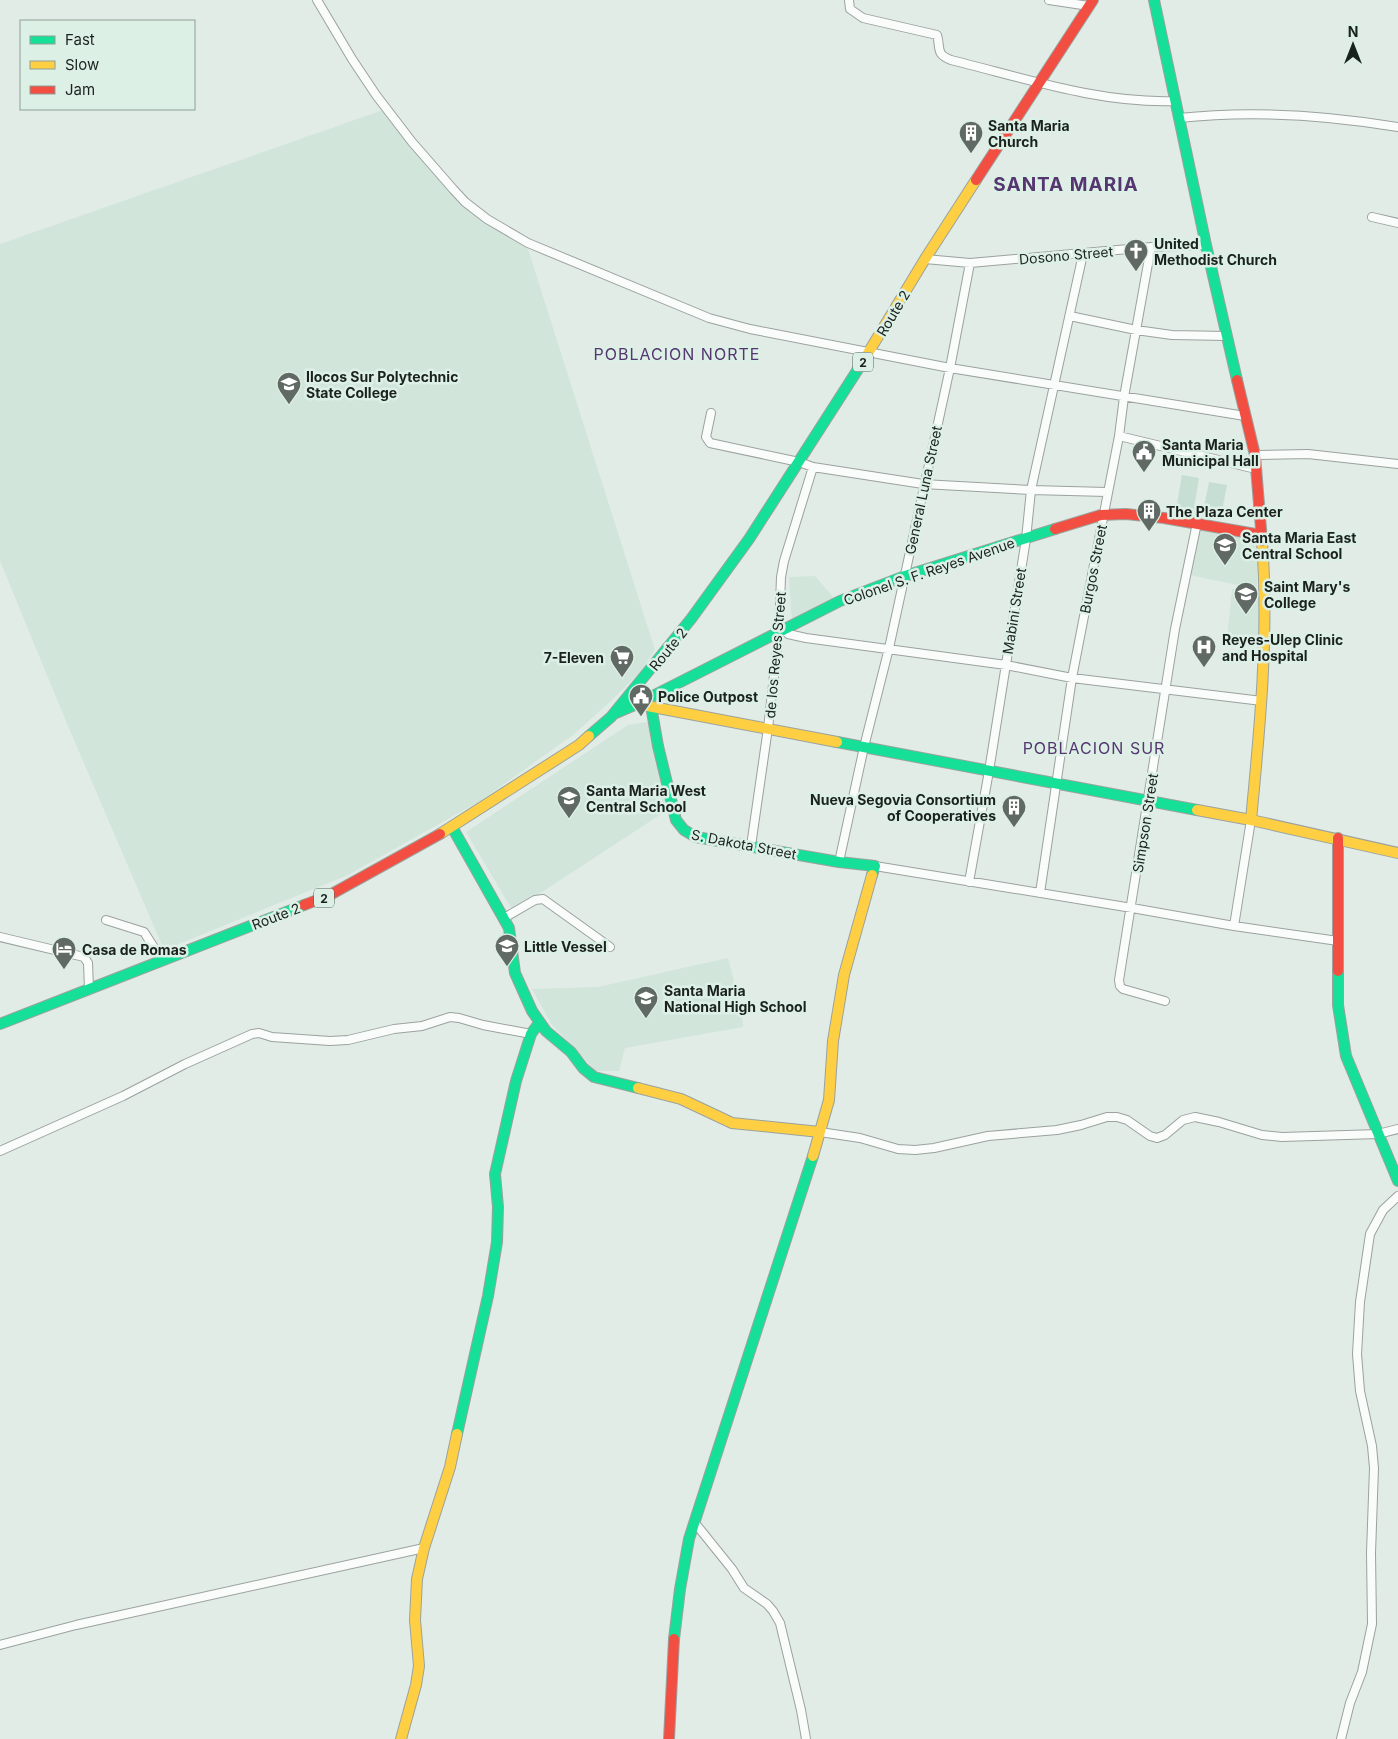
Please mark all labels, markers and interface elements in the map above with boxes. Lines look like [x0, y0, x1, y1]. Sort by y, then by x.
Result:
legend [20, 20, 195, 110]
north arrow [1328, 20, 1378, 70]
text: N [1348, 23, 1358, 40]
text: Fast [65, 30, 95, 49]
text: Slow [65, 55, 99, 74]
text: Jam [65, 80, 95, 99]
place label: Santa Maria Church [988, 117, 1070, 150]
building icon: Santa Maria Church [958, 120, 984, 154]
district label: SANTA MARIA [993, 173, 1139, 196]
place label: United Methodist Church [1154, 235, 1277, 268]
church icon: United Methodist Church [1123, 238, 1149, 272]
street label: Dosono Street [1018, 242, 1114, 268]
street label: Route 2 [873, 287, 913, 339]
district label: POBLACION NORTE [594, 344, 760, 364]
road number: 2 [853, 352, 873, 372]
place label: Ilocos Sur Polytechnic State College [306, 368, 458, 401]
school or university icon: Ilocos Sur Polytechnic State College [276, 371, 302, 405]
street label: General Luna Street [901, 424, 945, 556]
place label: Santa Maria Municipal Hall [1162, 436, 1259, 469]
public building icon: Santa Maria Municipal Hall [1131, 439, 1157, 473]
building icon: The Plaza Center [1136, 498, 1162, 532]
place label: The Plaza Center [1166, 503, 1283, 520]
street label: Burgos Street [1076, 523, 1110, 615]
place label: Santa Maria East Central School [1242, 529, 1356, 562]
school or university icon: Santa Maria East Central School [1212, 532, 1238, 566]
street label: Colonel S. F. Reyes Avenue [841, 534, 1017, 608]
street label: Mabini Street [999, 566, 1029, 656]
place label: Saint Mary's College [1264, 578, 1350, 611]
school or university icon: Saint Mary's College [1233, 581, 1259, 615]
street label: de los Reyes Street [761, 591, 789, 719]
street label: Route 2 [645, 624, 691, 674]
place label: Reyes-Ulep Clinic and Hospital [1222, 631, 1343, 664]
hospital icon: Reyes-Ulep Clinic and Hospital [1191, 634, 1217, 668]
supermarket icon: 7-Eleven [609, 644, 635, 678]
place label: 7-Eleven [544, 649, 604, 666]
public building icon: Police Outpost [628, 683, 654, 717]
place label: Police Outpost [658, 688, 758, 705]
district label: POBLACION SUR [1023, 738, 1165, 758]
street label: Simpson Street [1129, 772, 1161, 874]
place label: Santa Maria West Central School [586, 782, 706, 815]
school or university icon: Santa Maria West Central School [556, 785, 582, 819]
place label: Nueva Segovia Consortium of Cooperatives [810, 791, 996, 824]
building icon: Nueva Segovia Consortium of Cooperatives [1001, 794, 1027, 828]
street label: S. Dakota Street [690, 825, 798, 863]
road number: 2 [314, 888, 334, 908]
street label: Route 2 [249, 899, 303, 933]
school or university icon: Little Vessel [494, 933, 520, 967]
hotel icon: Casa de Romas [51, 936, 77, 970]
place label: Little Vessel [524, 938, 607, 955]
place label: Casa de Romas [82, 941, 187, 958]
place label: Santa Maria National High School [664, 982, 806, 1015]
school or university icon: Santa Maria National High School [633, 985, 659, 1019]

